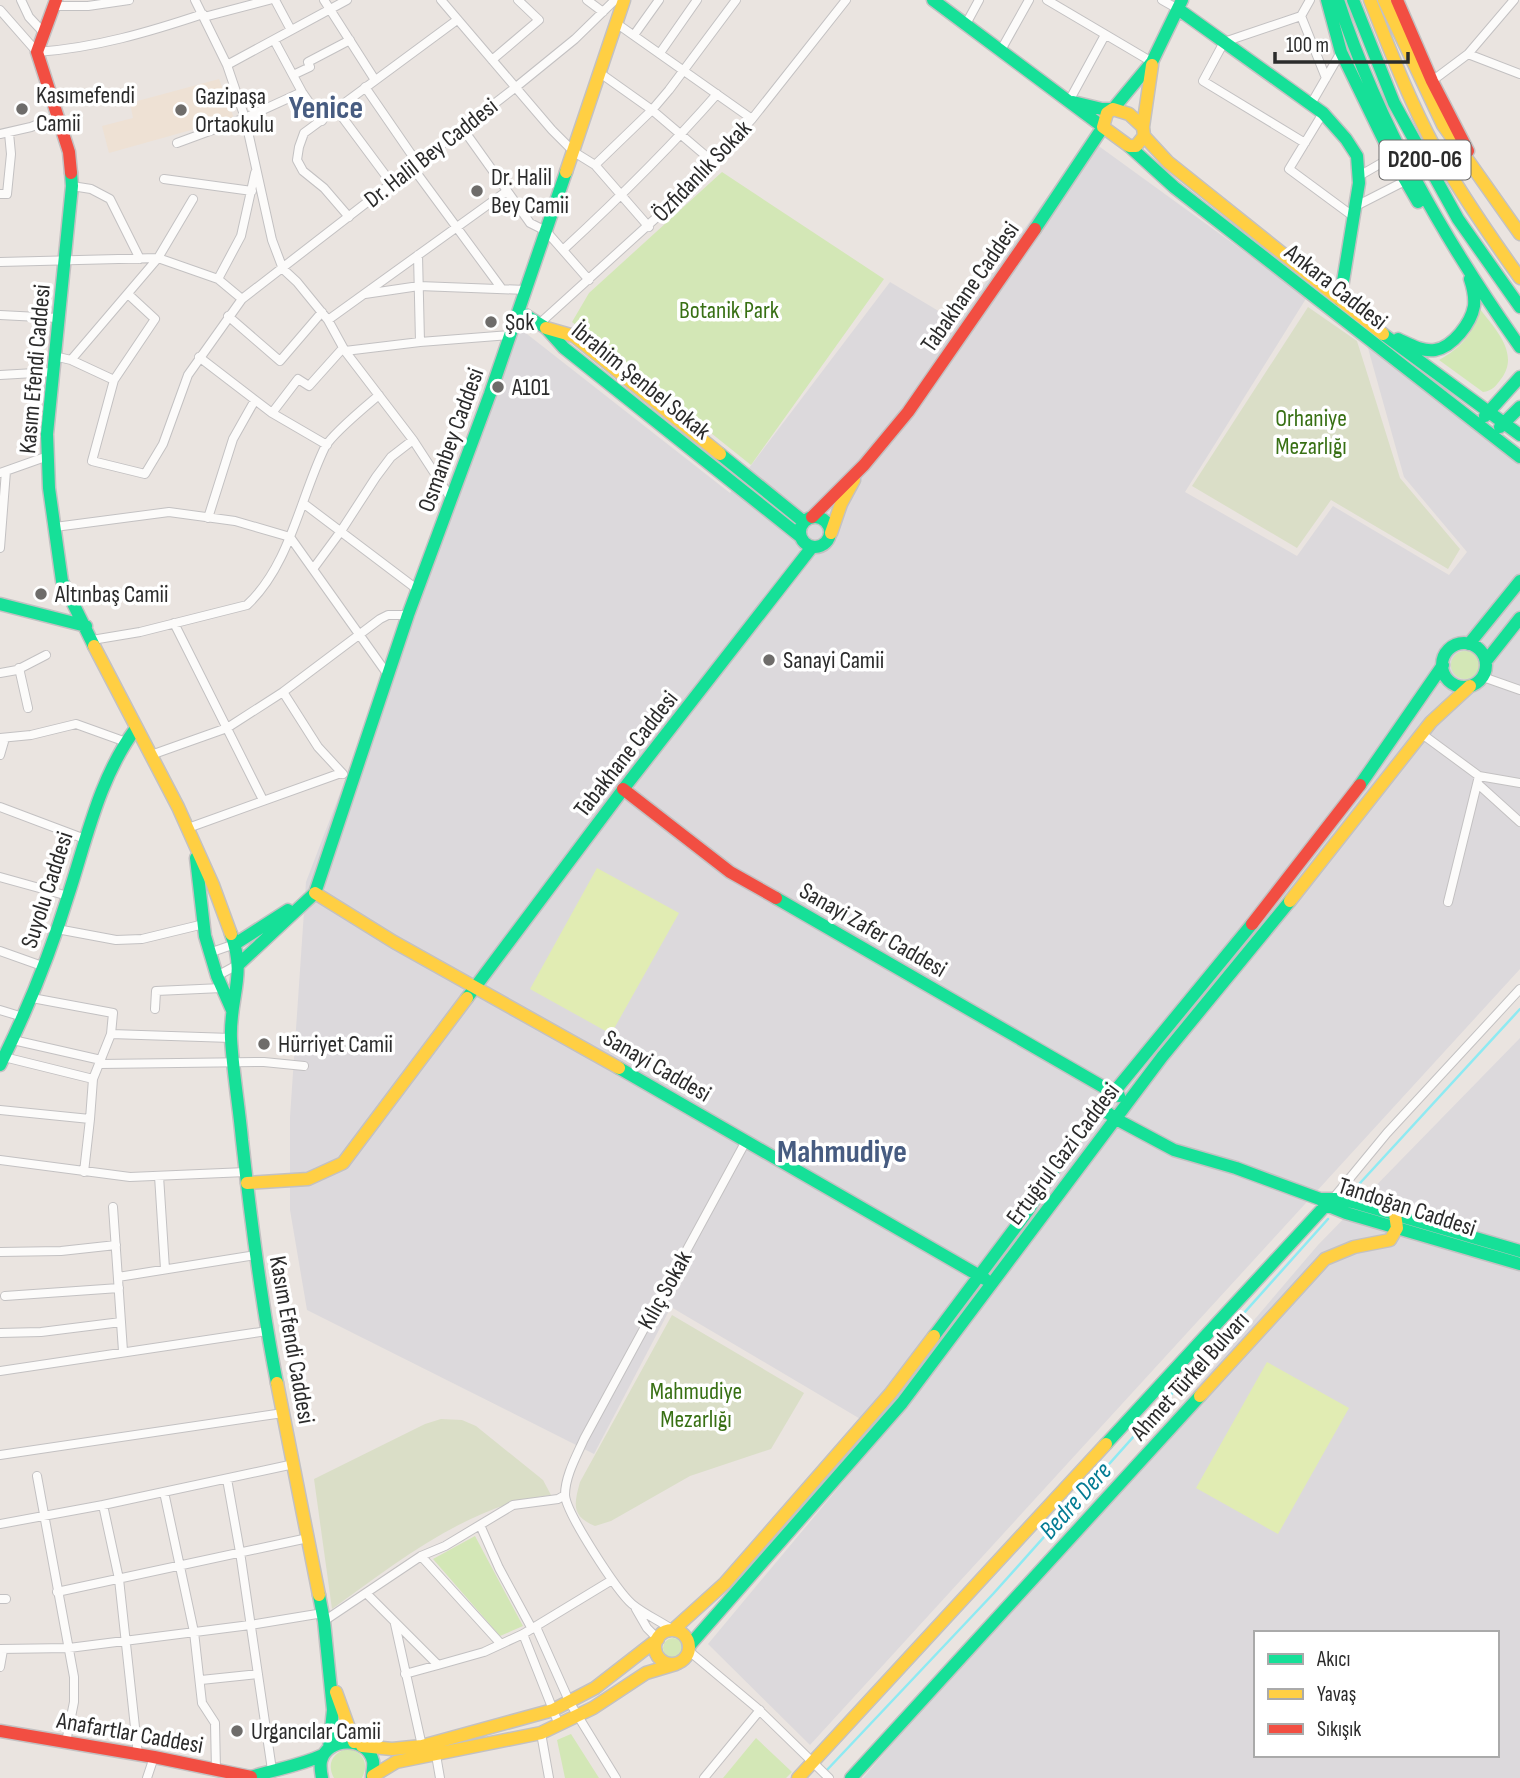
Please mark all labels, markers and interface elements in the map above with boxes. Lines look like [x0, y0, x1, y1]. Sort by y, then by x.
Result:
scale bar [1275, 21, 1408, 65]
text: 100 m [1286, 33, 1329, 58]
place label: Kasımefendi Camii [36, 81, 135, 138]
place label: Gazipaşa Ortaokulu [195, 82, 274, 139]
district label: Yenice [289, 89, 363, 128]
street label: Dr. Halil Bey Caddesi [359, 92, 503, 214]
marker: Kasımefendi Camii [14, 101, 30, 117]
marker: Gazipaşa Ortaokulu [173, 102, 189, 118]
street label: Özfidanlık Sokak [646, 114, 758, 228]
road number: D200-06 [1380, 140, 1470, 180]
place label: Dr. Halil Bey Camii [491, 163, 569, 220]
marker: Dr. Halil Bey Camii [469, 183, 485, 199]
street label: Tabakhane Caddesi [914, 216, 1026, 358]
street label: Ankara Caddesi [1278, 237, 1393, 336]
street label: Kasım Efendi Caddesi [13, 283, 57, 455]
park label: Botanik Park [679, 296, 779, 325]
place label: Şok [505, 308, 534, 337]
marker: Şok [483, 314, 499, 330]
street label: İbrahim Şenbel Sokak [566, 316, 716, 446]
street label: Osmanbey Caddesi [412, 364, 490, 516]
place label: A101 [511, 373, 550, 402]
marker: A101 [490, 379, 506, 395]
park label: Orhaniye Mezarlığı [1275, 404, 1347, 461]
place label: Altınbaş Camii [54, 580, 169, 609]
marker: Altınbaş Camii [33, 586, 49, 602]
place label: Sanayi Camii [783, 646, 884, 675]
marker: Sanayi Camii [761, 652, 777, 668]
street label: Tabakhane Caddesi [568, 685, 684, 823]
street label: Suyolu Caddesi [15, 828, 79, 952]
street label: Sanayi Zafer Caddesi [794, 876, 952, 984]
street label: Sanayi Caddesi [598, 1024, 716, 1108]
place label: Hürriyet Camii [278, 1030, 393, 1059]
marker: Hürriyet Camii [256, 1036, 272, 1052]
street label: Ertuğrul Gazi Caddesi [1000, 1077, 1126, 1231]
district label: Mahmudiye [777, 1133, 907, 1172]
street label: Tandoğan Caddesi [1334, 1171, 1480, 1243]
street label: Kılıç Sokak [632, 1246, 698, 1334]
street label: Kasım Efendi Caddesi [263, 1254, 321, 1426]
street label: Ahmet Türkel Bulvarı [1124, 1306, 1255, 1447]
park label: Mahmudiye Mezarlığı [650, 1377, 742, 1434]
water label: Bedre Dere [1033, 1456, 1119, 1546]
legend [1254, 1631, 1499, 1757]
text: Akıcı [1316, 1647, 1350, 1672]
text: Yavaş [1317, 1682, 1356, 1707]
street label: Anafartlar Caddesi [53, 1706, 206, 1760]
place label: Urgancılar Camii [251, 1717, 381, 1746]
text: Sıkışık [1317, 1717, 1361, 1742]
marker: Urgancılar Camii [229, 1723, 245, 1739]

